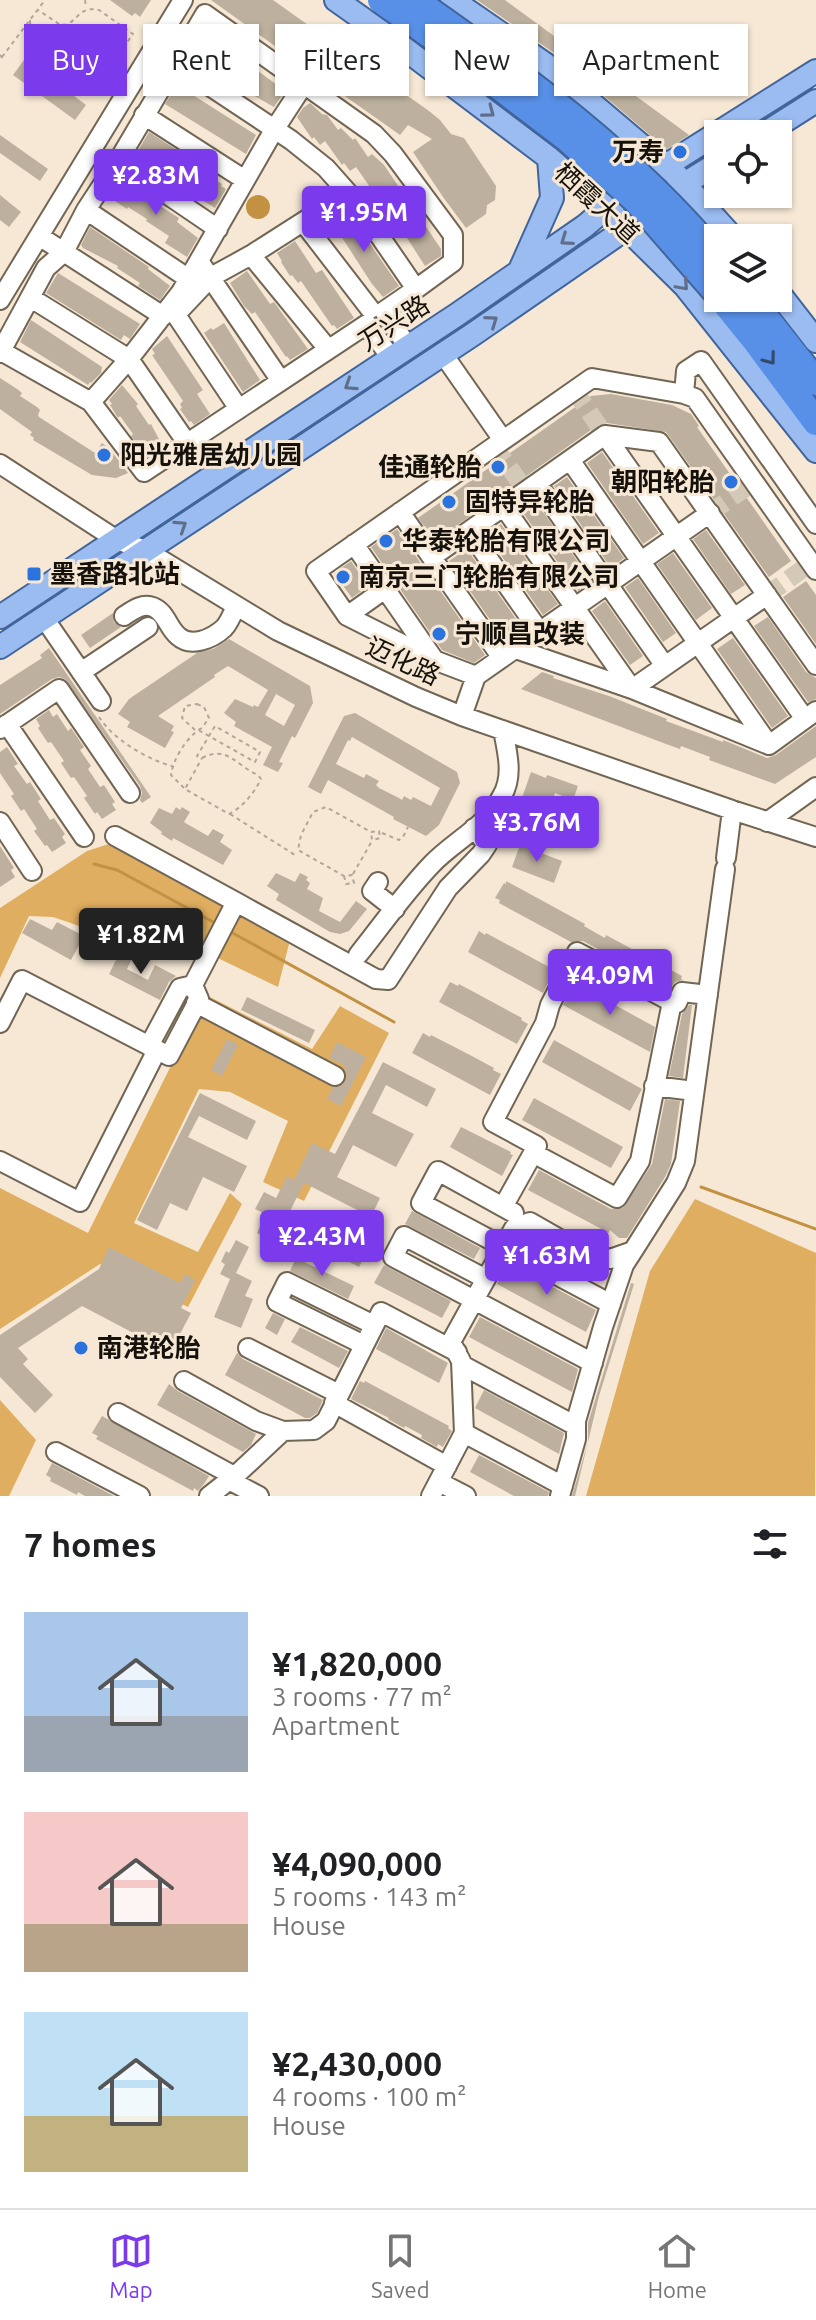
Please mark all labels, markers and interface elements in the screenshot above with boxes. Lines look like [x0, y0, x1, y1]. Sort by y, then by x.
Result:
chip: Buy [24, 24, 127, 96]
chip: Rent [143, 24, 259, 96]
chip: Filters [275, 24, 409, 96]
chip: New [425, 24, 538, 96]
chip: Apartment [554, 24, 748, 96]
one-way arrow [480, 103, 494, 117]
map controls [704, 120, 792, 312]
button: locate [704, 120, 792, 208]
place label: 万寿 [612, 137, 664, 166]
marker: 万寿 [671, 143, 689, 161]
pin: ¥2.83M [91, 149, 221, 217]
street label: 栖霞大道 [549, 157, 645, 249]
text: ¥2.83M [112, 160, 200, 189]
pin: ¥1.95M [299, 186, 429, 254]
text: ¥1.95M [320, 197, 408, 226]
button: layers [704, 224, 792, 312]
one-way arrow [560, 230, 574, 245]
one-way arrow [673, 276, 688, 290]
street label: 万兴路 [353, 289, 434, 356]
one-way arrow [483, 316, 497, 331]
one-way arrow [760, 350, 774, 365]
one-way arrow [344, 375, 359, 390]
place label: 阳光雅居幼儿园 [120, 440, 302, 469]
marker: 阳光雅居幼儿园 [95, 446, 113, 464]
place label: 佳通轮胎 [378, 452, 482, 481]
marker: 佳通轮胎 [489, 458, 507, 476]
place label: 朝阳轮胎 [611, 467, 715, 496]
marker: 朝阳轮胎 [722, 473, 740, 491]
place label: 固特异轮胎 [465, 487, 595, 516]
marker: 固特异轮胎 [440, 493, 458, 511]
one-way arrow [173, 521, 187, 536]
place label: 华泰轮胎有限公司 [402, 526, 610, 555]
marker: 华泰轮胎有限公司 [377, 532, 395, 550]
place label: 墨香路北站 [50, 559, 180, 588]
place label: 南京三门轮胎有限公司 [359, 562, 619, 591]
marker: 墨香路北站 [25, 565, 43, 583]
marker: 南京三门轮胎有限公司 [334, 568, 352, 586]
place label: 宁顺昌改装 [455, 619, 585, 648]
marker: 宁顺昌改装 [430, 625, 448, 643]
street label: 迈化路 [362, 631, 445, 690]
pin: ¥3.76M [472, 796, 602, 864]
text: ¥3.76M [493, 807, 581, 836]
pin: ¥1.82M [76, 908, 206, 976]
text: ¥1.82M [97, 919, 185, 948]
pin: ¥4.09M [545, 949, 675, 1017]
text: ¥4.09M [566, 960, 654, 989]
pin: ¥2.43M [257, 1210, 387, 1278]
text: ¥2.43M [278, 1221, 366, 1250]
pin: ¥1.63M [482, 1229, 612, 1297]
text: ¥1.63M [503, 1240, 591, 1269]
place label: 南港轮胎 [97, 1333, 201, 1362]
marker: 南港轮胎 [72, 1339, 90, 1357]
icon: filters [748, 1522, 792, 1566]
text: 7 homes [24, 1525, 157, 1563]
icon: home [88, 1644, 184, 1740]
text: ¥1,820,000 [272, 1644, 442, 1682]
text: 3 rooms · 77 m² [272, 1682, 452, 1711]
text: Apartment [272, 1711, 399, 1740]
icon: home [88, 1844, 184, 1940]
text: ¥4,090,000 [272, 1844, 442, 1882]
text: 5 rooms · 143 m² [272, 1882, 467, 1911]
text: House [272, 1911, 346, 1940]
icon: home [88, 2044, 184, 2140]
text: ¥2,430,000 [272, 2044, 442, 2082]
text: 4 rooms · 100 m² [272, 2082, 467, 2111]
text: House [272, 2111, 346, 2140]
tab: Map [109, 2229, 153, 2302]
tab: Saved [371, 2229, 430, 2302]
tab: Home [648, 2229, 707, 2302]

